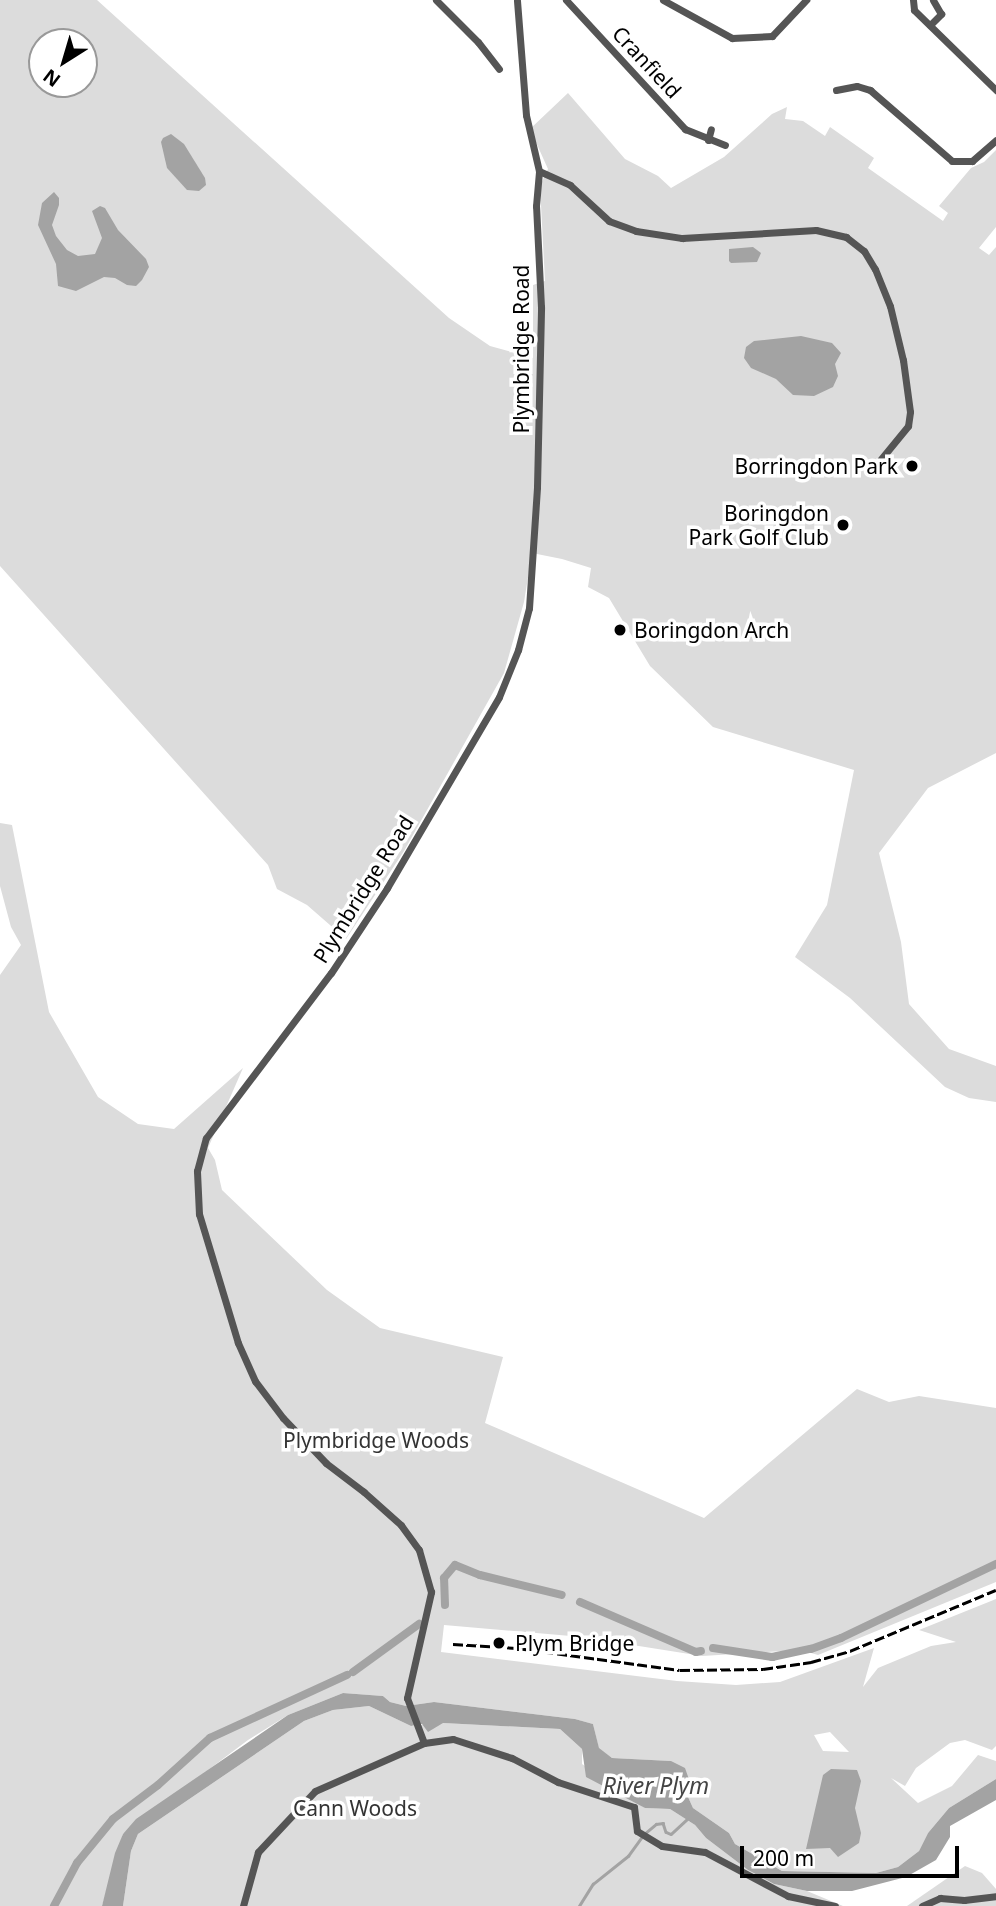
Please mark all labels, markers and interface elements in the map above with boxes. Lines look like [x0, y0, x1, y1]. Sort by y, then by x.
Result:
street label: Cranfield [607, 21, 687, 103]
north arrow [28, 28, 98, 98]
text: N [38, 63, 66, 93]
street label: Plymbridge Road [508, 264, 534, 434]
place label: Borringdon Park [735, 453, 898, 479]
marker: Borringdon Park [904, 458, 920, 474]
place label: Boringdon Park Golf Club [688, 500, 829, 550]
marker: Boringdon Park Golf Club [835, 517, 851, 533]
place label: Boringdon Arch [634, 617, 789, 643]
marker: Boringdon Arch [612, 622, 628, 638]
street label: Plymbridge Road [308, 811, 418, 967]
park label: Plymbridge Woods [283, 1427, 469, 1453]
place label: Plym Bridge [515, 1630, 634, 1656]
marker: Plym Bridge [489, 1633, 509, 1653]
water label: River Plym [603, 1771, 709, 1799]
park label: Cann Woods [293, 1795, 417, 1821]
scale bar [744, 1832, 963, 1876]
text: 200 m [753, 1844, 814, 1872]

